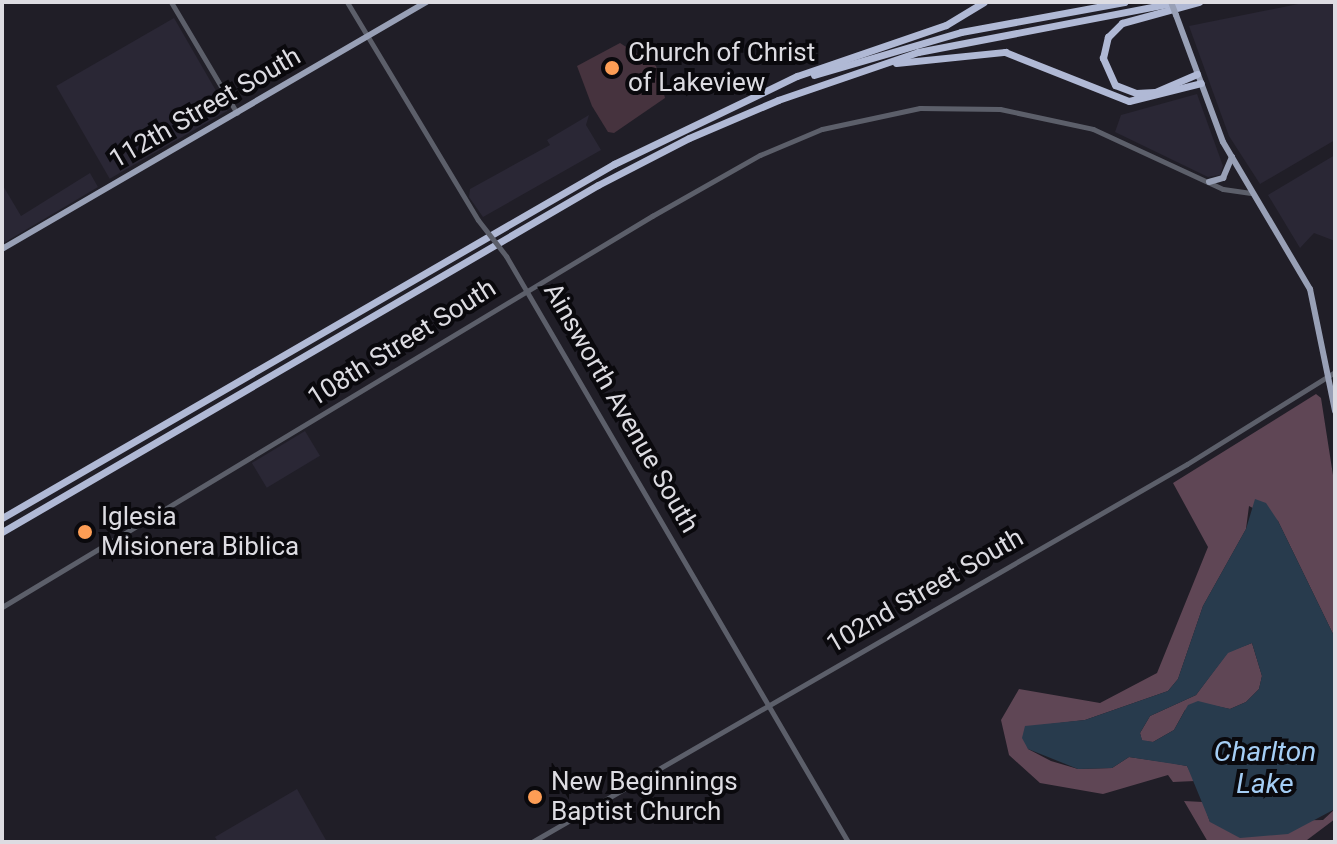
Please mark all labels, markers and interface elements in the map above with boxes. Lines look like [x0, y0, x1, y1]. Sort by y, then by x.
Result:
place label: Church of Christ of Lakeview [628, 37, 815, 98]
street label: 112th Street South [104, 41, 306, 175]
marker: Church of Christ of Lakeview [603, 59, 621, 77]
street label: 108th Street South [302, 273, 502, 413]
street label: Ainsworth Avenue South [537, 278, 705, 538]
place label: Iglesia Misionera Biblica [101, 501, 299, 562]
street label: 102nd Street South [821, 522, 1029, 660]
marker: Iglesia Misionera Biblica [76, 523, 94, 541]
water label: Charlton Lake [1214, 735, 1316, 801]
place label: New Beginnings Baptist Church [551, 766, 738, 828]
marker: New Beginnings Baptist Church [526, 788, 544, 806]

